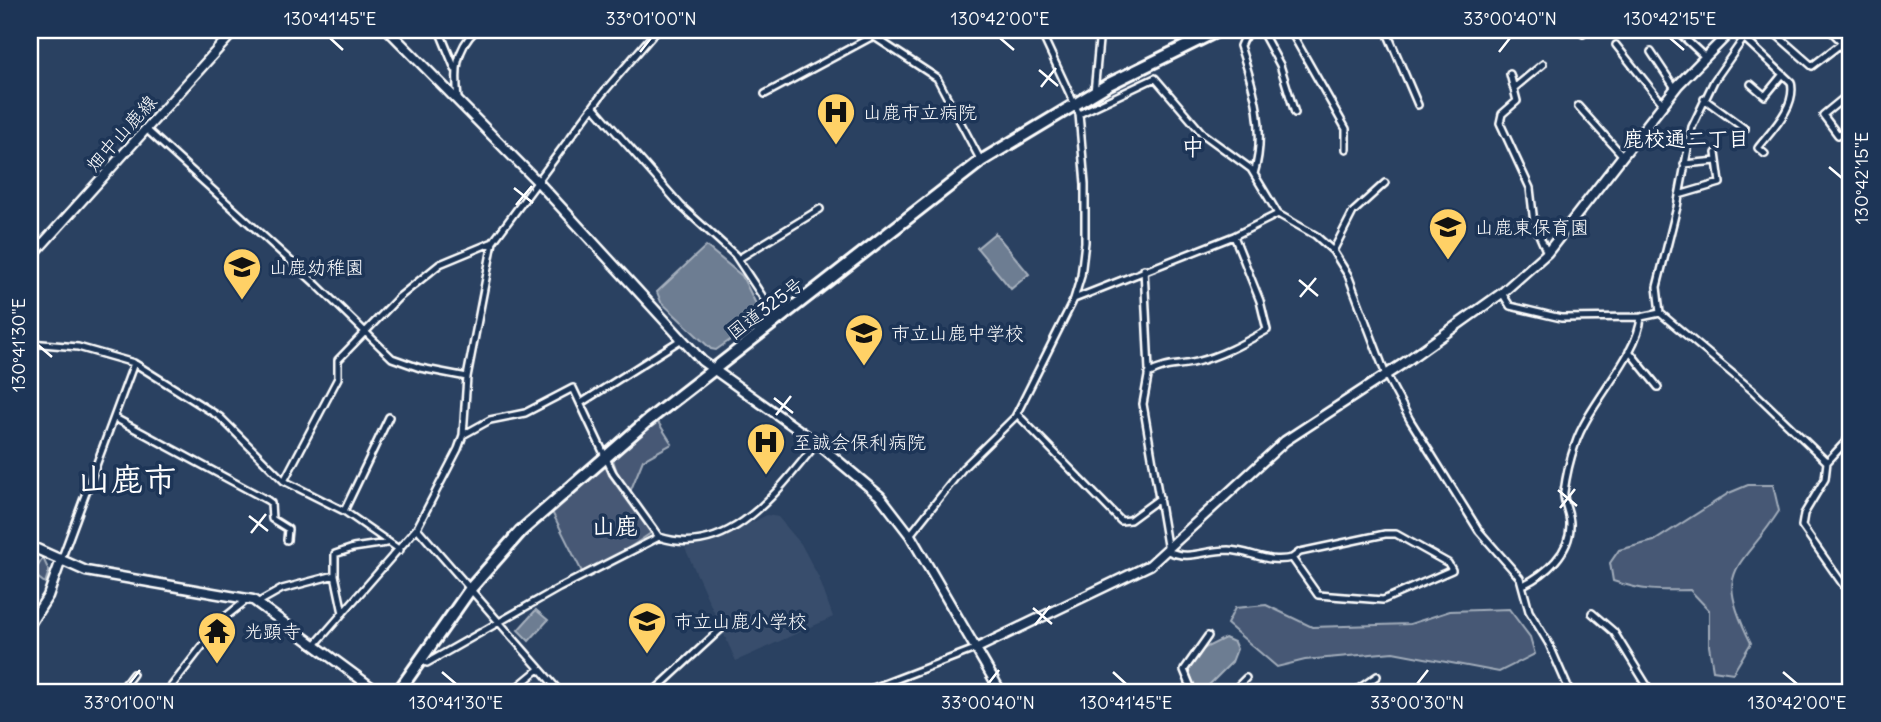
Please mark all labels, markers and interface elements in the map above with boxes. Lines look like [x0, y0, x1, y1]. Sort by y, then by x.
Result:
text: 130°41'45"E [284, 7, 376, 30]
text: 33°01'00"N [605, 7, 697, 30]
text: 130°42'00"E [951, 7, 1049, 30]
text: 33°00'40"N [1463, 7, 1557, 30]
text: 130°42'15"E [1624, 7, 1716, 30]
street label: 畑中山鹿線 [80, 90, 162, 176]
hospital icon: 山鹿市立病院 [815, 91, 857, 146]
place label: 山鹿市立病院 [863, 100, 977, 124]
district label: 鹿校通二丁目 [1623, 125, 1749, 152]
district label: 中 [1182, 132, 1205, 161]
text: 130°42'15"E [1850, 132, 1873, 224]
school or university icon: 山鹿東保育園 [1427, 206, 1469, 261]
place label: 山鹿東保育園 [1475, 215, 1589, 239]
school or university icon: 山鹿幼稚園 [221, 246, 263, 301]
place label: 山鹿幼稚園 [269, 255, 364, 279]
street label: 国道325号 [722, 272, 808, 344]
text: 130°41'30"E [7, 298, 30, 392]
school or university icon: 市立山鹿中学校 [843, 312, 885, 367]
place label: 市立山鹿中学校 [891, 321, 1024, 345]
hospital icon: 至誠会保利病院 [745, 421, 787, 476]
place label: 至誠会保利病院 [793, 430, 926, 454]
district label: 山鹿市 [78, 458, 177, 500]
district label: 山鹿 [592, 511, 638, 540]
school or university icon: 市立山鹿小学校 [626, 600, 668, 655]
place label: 市立山鹿小学校 [674, 609, 807, 633]
temple icon: 光顕寺 [196, 610, 238, 665]
place label: 光顕寺 [244, 619, 301, 643]
text: 33°01'00"N [83, 691, 175, 714]
text: 130°41'30"E [409, 691, 503, 714]
text: 33°00'40"N [941, 691, 1035, 714]
text: 130°41'45"E [1080, 691, 1172, 714]
text: 33°00'30"N [1370, 691, 1464, 714]
text: 130°42'00"E [1748, 691, 1846, 714]

